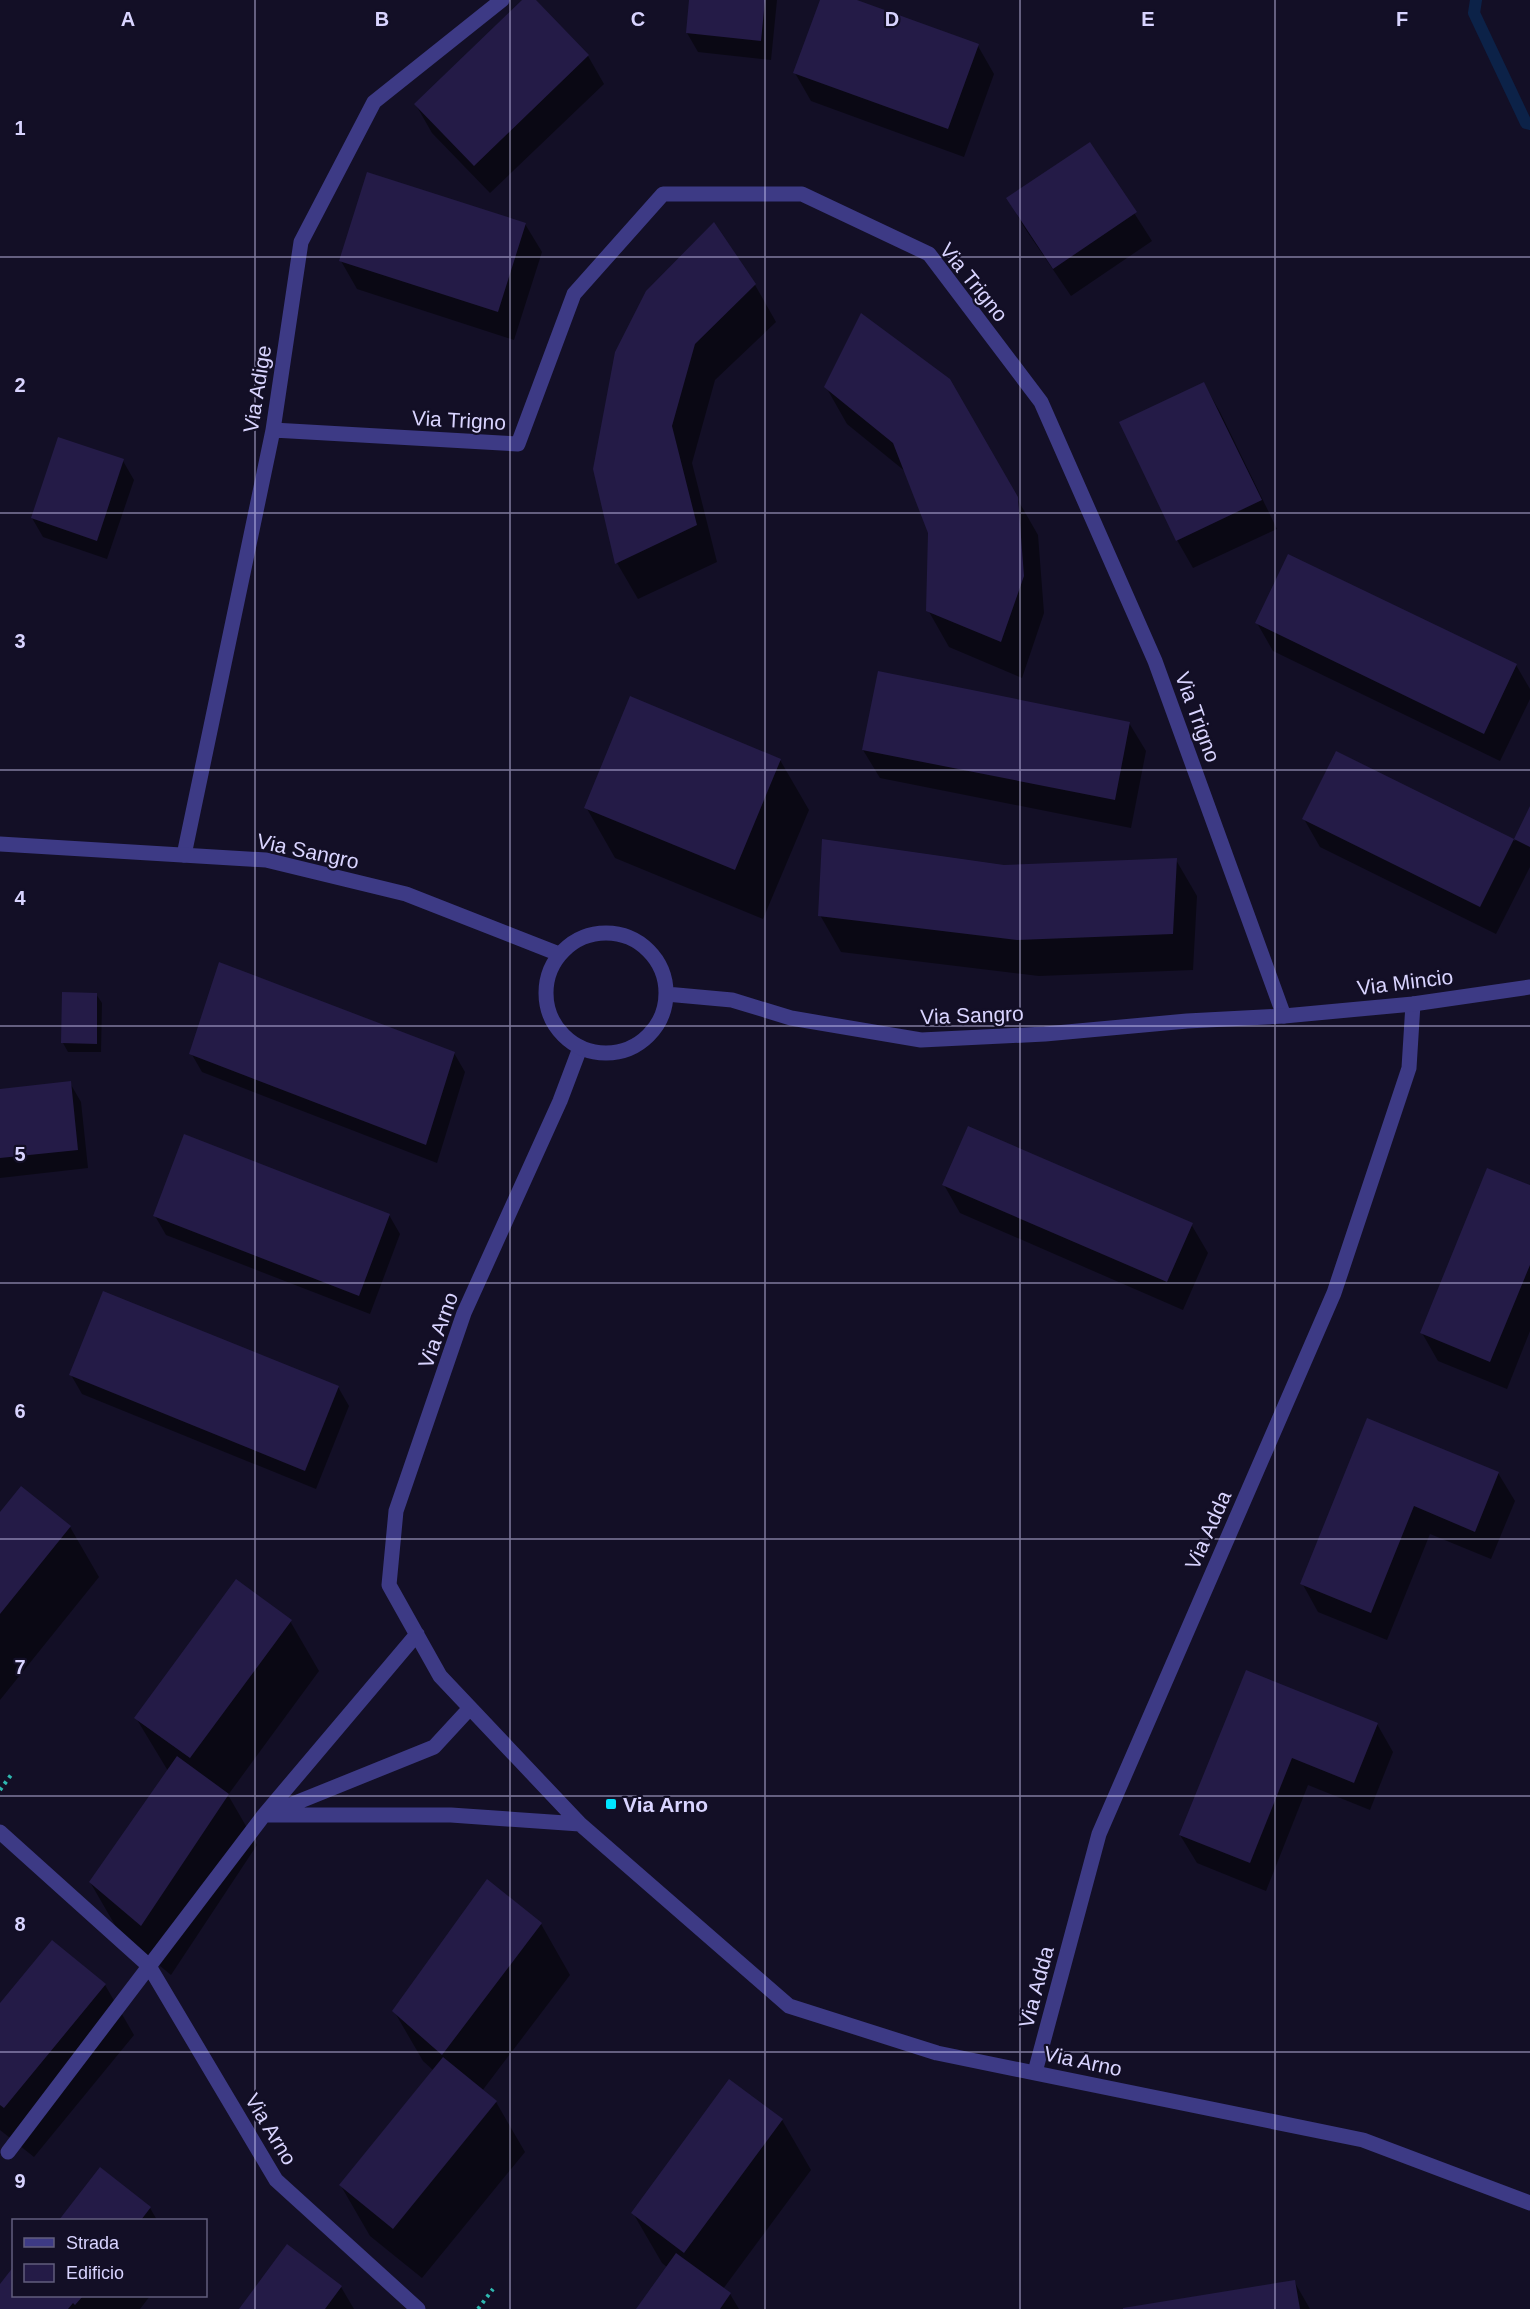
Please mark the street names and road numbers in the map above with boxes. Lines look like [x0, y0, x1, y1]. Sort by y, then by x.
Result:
street label: Via Trigno [935, 238, 1013, 326]
street label: Via Adige [239, 344, 275, 434]
street label: Via Trigno [411, 406, 507, 434]
street label: Via Trigno [1171, 669, 1225, 765]
street label: Via Sangro [255, 829, 361, 873]
street label: Via Mincio [1356, 965, 1454, 999]
street label: Via Sangro [920, 1002, 1024, 1028]
street label: Via Arno [414, 1289, 462, 1371]
street label: Via Adda [1180, 1487, 1236, 1573]
street label: Via Adda [1014, 1943, 1058, 2030]
street label: Via Arno [1042, 2042, 1124, 2080]
street label: Via Arno [241, 2089, 301, 2169]

